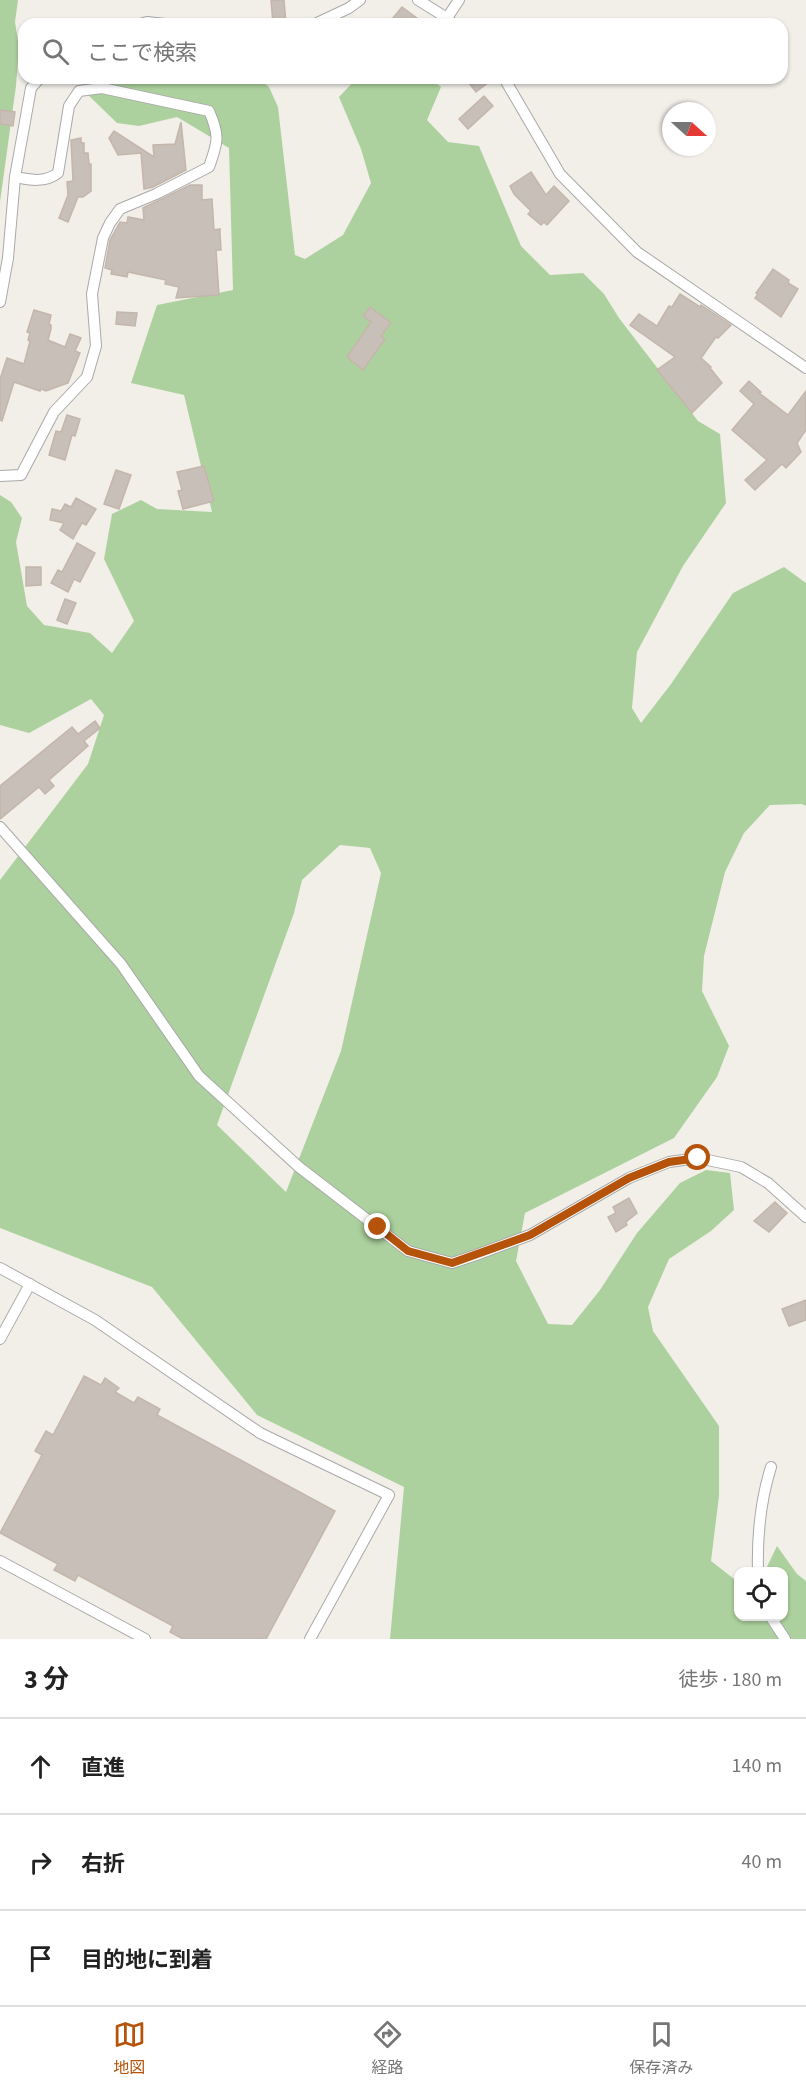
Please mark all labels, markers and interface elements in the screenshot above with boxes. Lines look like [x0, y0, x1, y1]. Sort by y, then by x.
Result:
search box [18, 18, 788, 84]
icon: search [39, 35, 72, 68]
text: ここで検索 [87, 37, 197, 69]
north arrow [662, 102, 716, 156]
route start [684, 1144, 710, 1170]
route end [364, 1213, 390, 1239]
map controls [734, 1567, 788, 1621]
button: locate [734, 1567, 788, 1621]
text: 3 分 [24, 1661, 69, 1698]
text: 徒歩 · 180 m [679, 1666, 782, 1694]
icon: ahead [24, 1750, 57, 1783]
text: 直進 [81, 1752, 125, 1784]
text: 140 m [732, 1752, 782, 1780]
icon: right [24, 1846, 57, 1879]
text: 右折 [81, 1848, 125, 1880]
text: 40 m [742, 1848, 782, 1876]
icon: arrive [24, 1942, 57, 1975]
text: 目的地に到着 [81, 1944, 213, 1976]
tab: 地図 [113, 2018, 146, 2079]
tab: 経路 [371, 2018, 404, 2079]
tab: 保存済み [629, 2018, 693, 2079]

